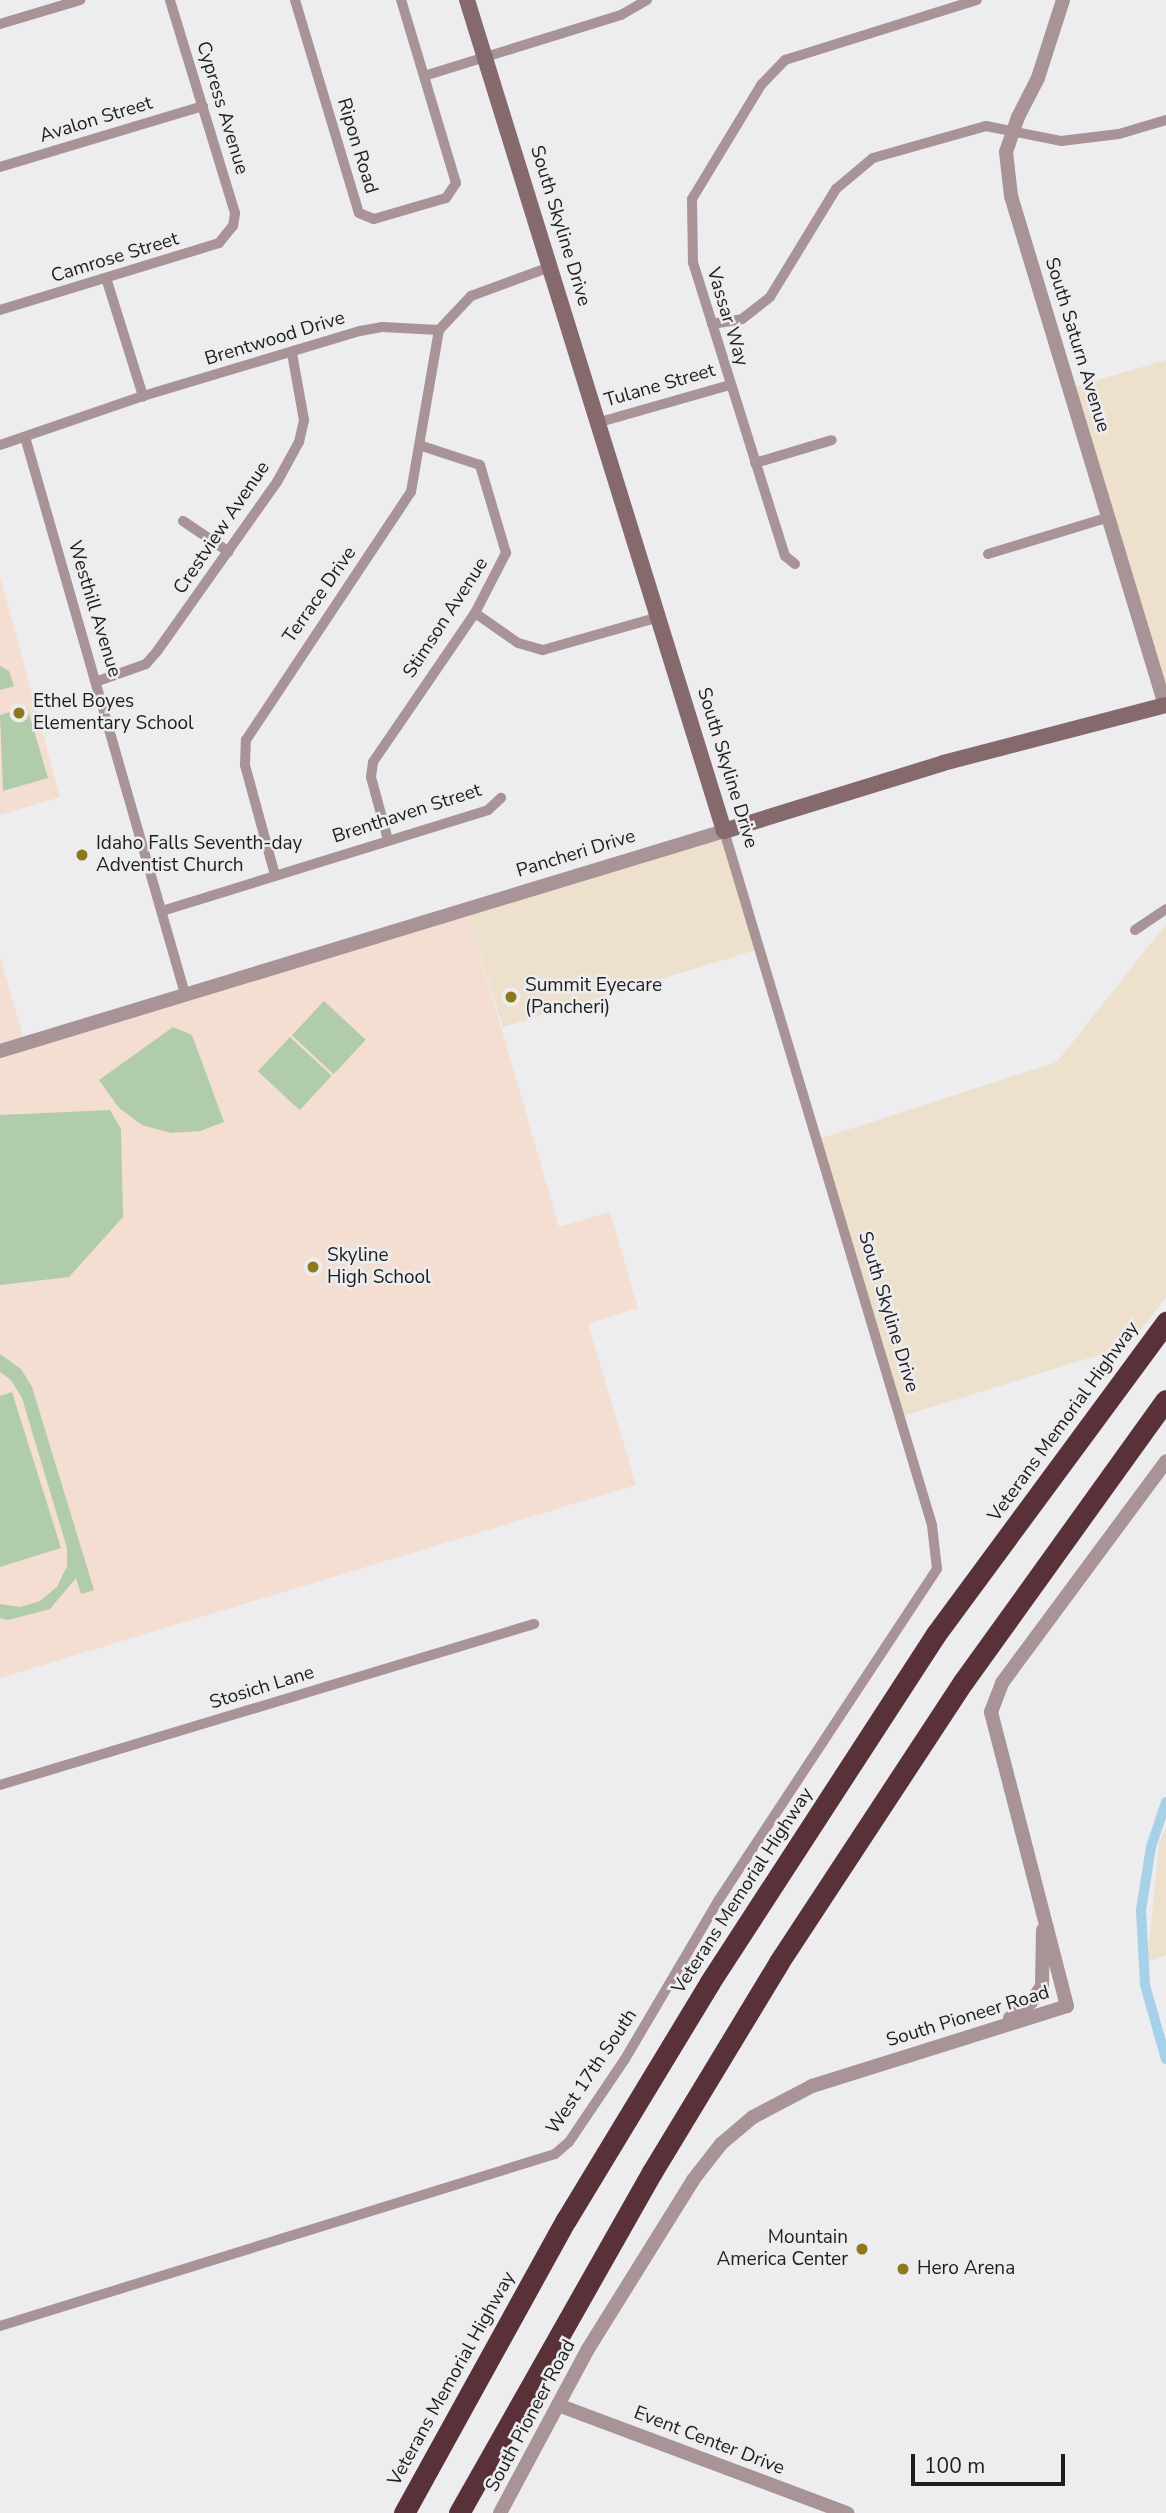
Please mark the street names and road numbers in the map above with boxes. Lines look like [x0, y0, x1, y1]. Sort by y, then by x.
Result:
street label: Cypress Avenue [191, 39, 253, 177]
street label: Avalon Street [37, 92, 155, 148]
street label: Ripon Road [332, 96, 382, 196]
street label: South Skyline Drive [525, 143, 595, 309]
street label: Camrose Street [49, 228, 181, 288]
street label: South Saturn Avenue [1040, 255, 1114, 435]
street label: Vassar Way [701, 265, 753, 369]
street label: Brentwood Drive [202, 307, 348, 371]
street label: Tulane Street [602, 359, 718, 413]
street label: Crestview Avenue [169, 457, 275, 599]
street label: Westhill Avenue [62, 538, 126, 680]
street label: Terrace Drive [278, 542, 362, 648]
street label: Stimson Avenue [399, 553, 493, 683]
street label: South Skyline Drive [692, 685, 762, 851]
street label: Brenthaven Street [330, 779, 484, 849]
street label: Pancheri Drive [514, 825, 638, 883]
street label: South Skyline Drive [853, 1229, 923, 1395]
street label: Veterans Memorial Highway [984, 1318, 1144, 1526]
street label: Stosich Lane [207, 1661, 317, 1715]
street label: Veterans Memorial Highway [668, 1784, 818, 1998]
street label: South Pioneer Road [884, 1981, 1052, 2053]
street label: West 17th South [542, 2005, 642, 2139]
street label: Veterans Memorial Highway [383, 2268, 521, 2490]
street label: South Pioneer Road [481, 2336, 581, 2496]
street label: Event Center Drive [631, 2402, 787, 2480]

